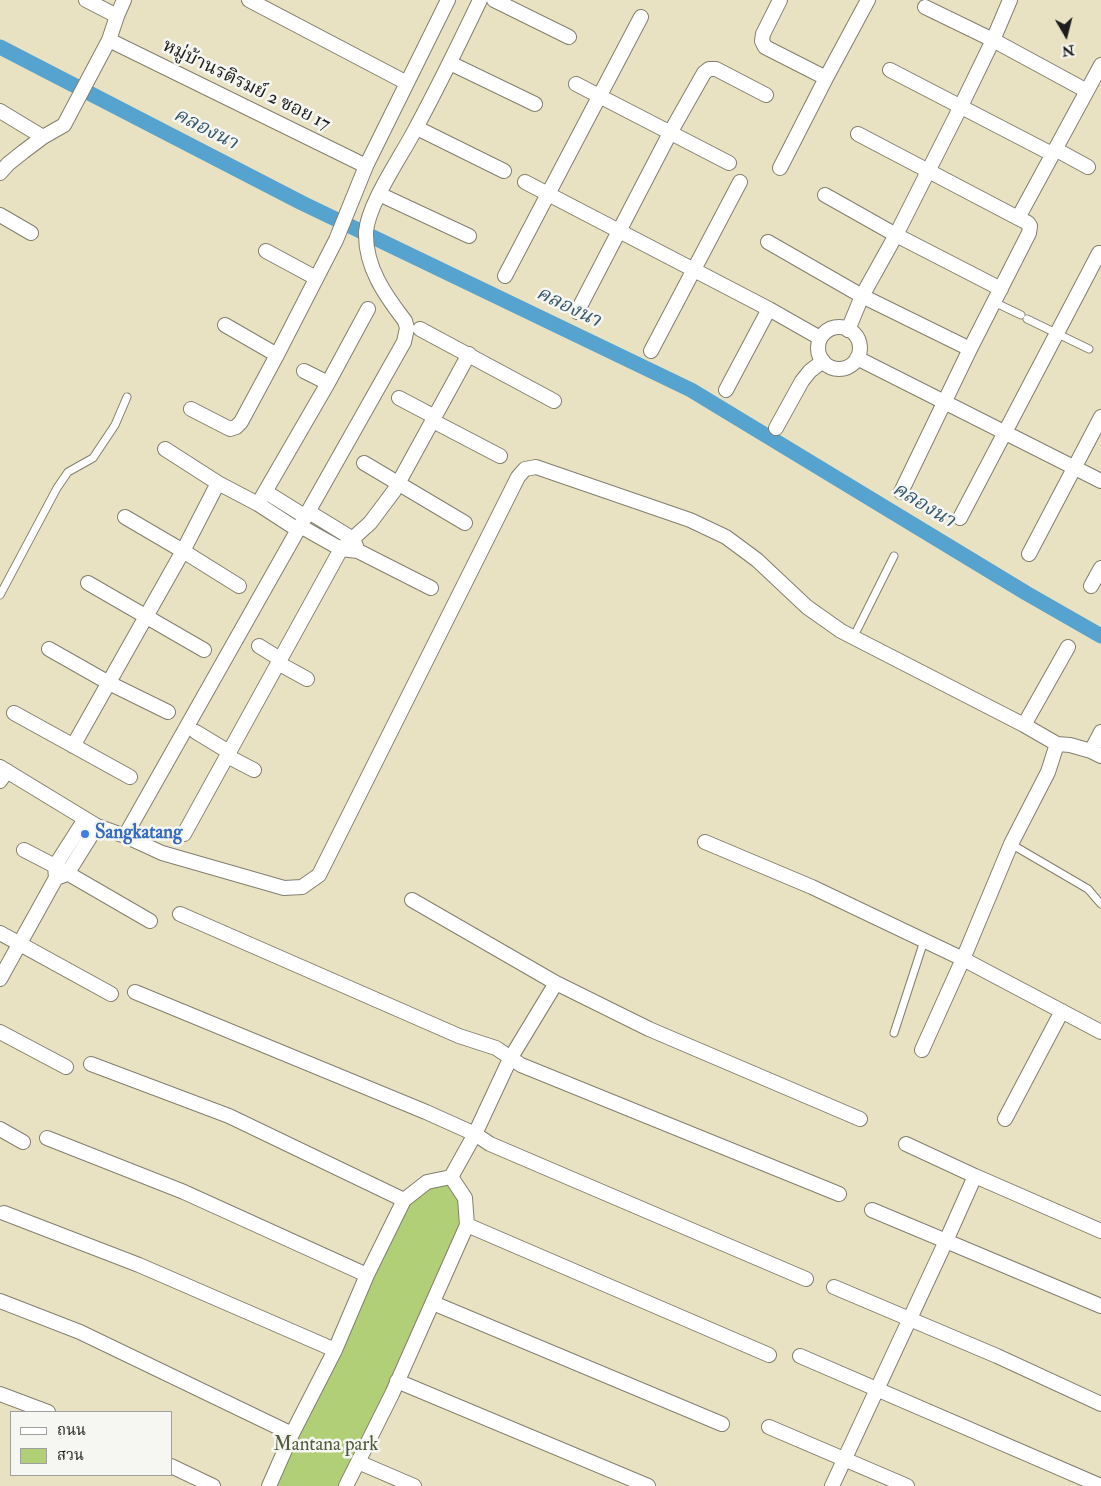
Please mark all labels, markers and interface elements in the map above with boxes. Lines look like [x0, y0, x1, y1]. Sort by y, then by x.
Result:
north arrow [1041, 10, 1091, 60]
street label: หมู่บ้านรติรมย์ 2 ซอย 17 [158, 35, 334, 137]
text: N [1061, 41, 1076, 60]
water label: คลองนา [169, 104, 241, 156]
water label: คลองนา [532, 282, 604, 334]
water label: คลองนา [887, 478, 959, 534]
place label: Sangkatang [95, 823, 182, 845]
marker: Sangkatang [79, 828, 91, 840]
legend [10, 1411, 172, 1476]
text: ถนน [57, 1421, 86, 1440]
park label: Mantana park [274, 1435, 378, 1457]
text: สวน [57, 1446, 84, 1465]

